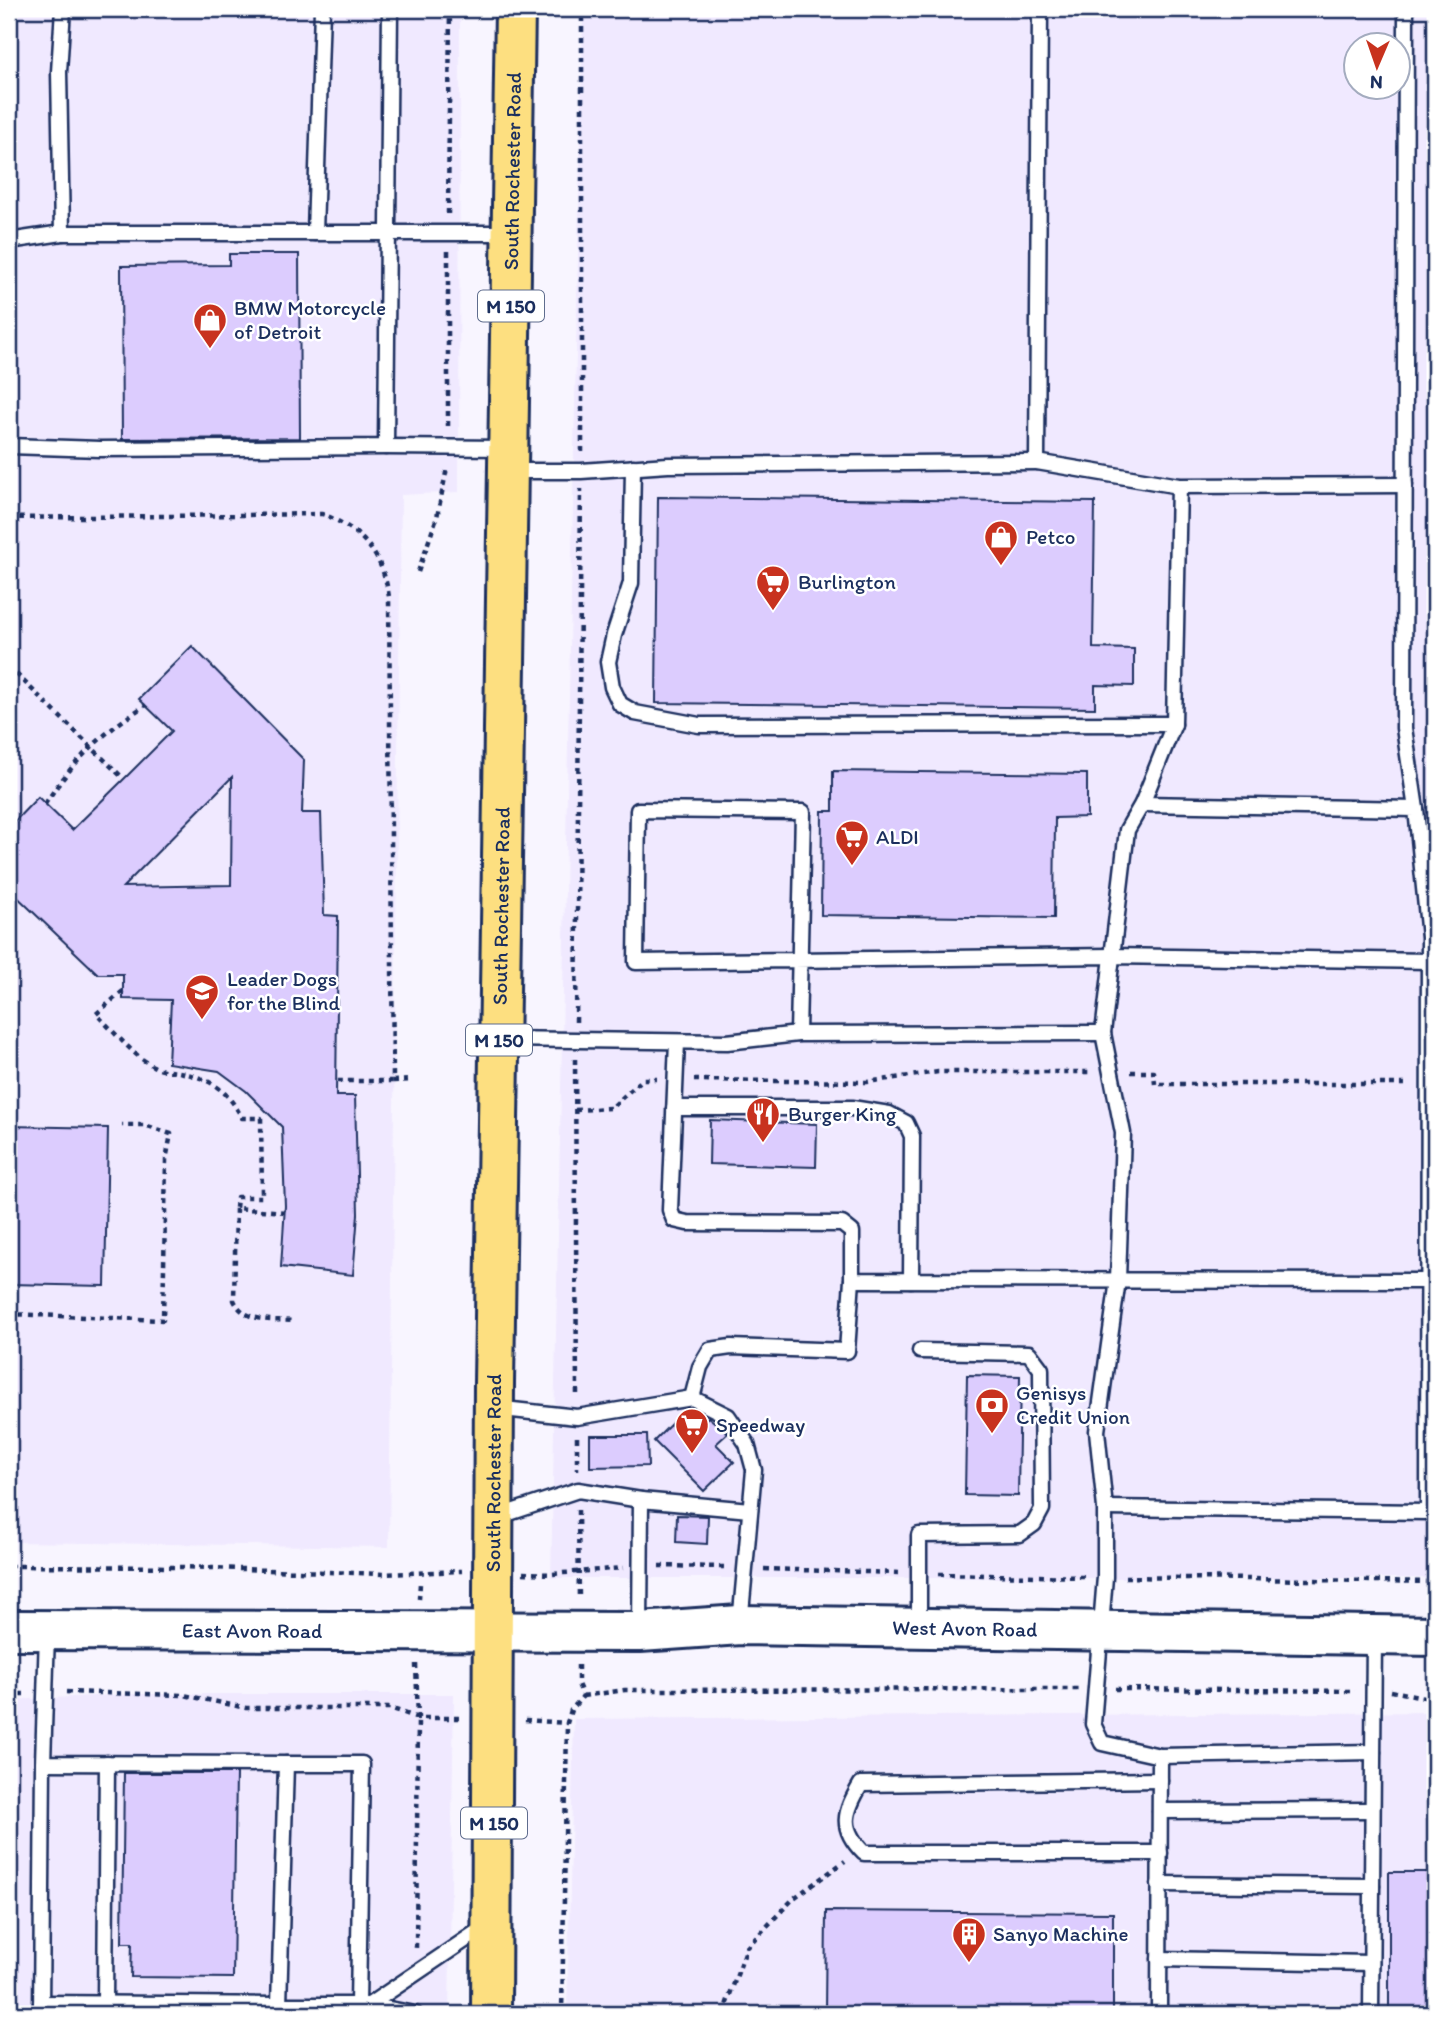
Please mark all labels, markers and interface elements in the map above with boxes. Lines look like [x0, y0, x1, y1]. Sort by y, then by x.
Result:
north arrow [1342, 32, 1412, 102]
text: N [1370, 71, 1383, 94]
street label: South Rochester Road [498, 72, 526, 270]
road number: M 150 [478, 290, 544, 322]
place label: BMW Motorcycle of Detroit [234, 295, 386, 344]
shop icon: BMW Motorcycle of Detroit [191, 301, 229, 350]
shop icon: Petco [982, 518, 1020, 567]
place label: Petco [1026, 524, 1076, 549]
supermarket icon: Burlington [754, 563, 792, 612]
place label: Burlington [798, 569, 896, 594]
street label: South Rochester Road [487, 807, 515, 1005]
supermarket icon: ALDI [833, 818, 871, 867]
place label: ALDI [876, 824, 919, 849]
place label: Leader Dogs for the Blind [227, 966, 340, 1015]
school or university icon: Leader Dogs for the Blind [183, 972, 221, 1021]
road number: M 150 [466, 1024, 532, 1056]
restaurant icon: Burger King [744, 1095, 782, 1144]
place label: Burger King [788, 1101, 897, 1126]
street label: South Rochester Road [480, 1374, 506, 1572]
place label: Genisys Credit Union [1016, 1380, 1130, 1429]
bank icon: Genisys Credit Union [973, 1386, 1011, 1435]
supermarket icon: Speedway [673, 1406, 711, 1455]
place label: Speedway [716, 1412, 805, 1437]
street label: West Avon Road [892, 1614, 1038, 1642]
street label: East Avon Road [182, 1618, 322, 1643]
road number: M 150 [461, 1808, 527, 1839]
building icon: Sanyo Machine [950, 1915, 988, 1964]
place label: Sanyo Machine [993, 1921, 1128, 1946]

